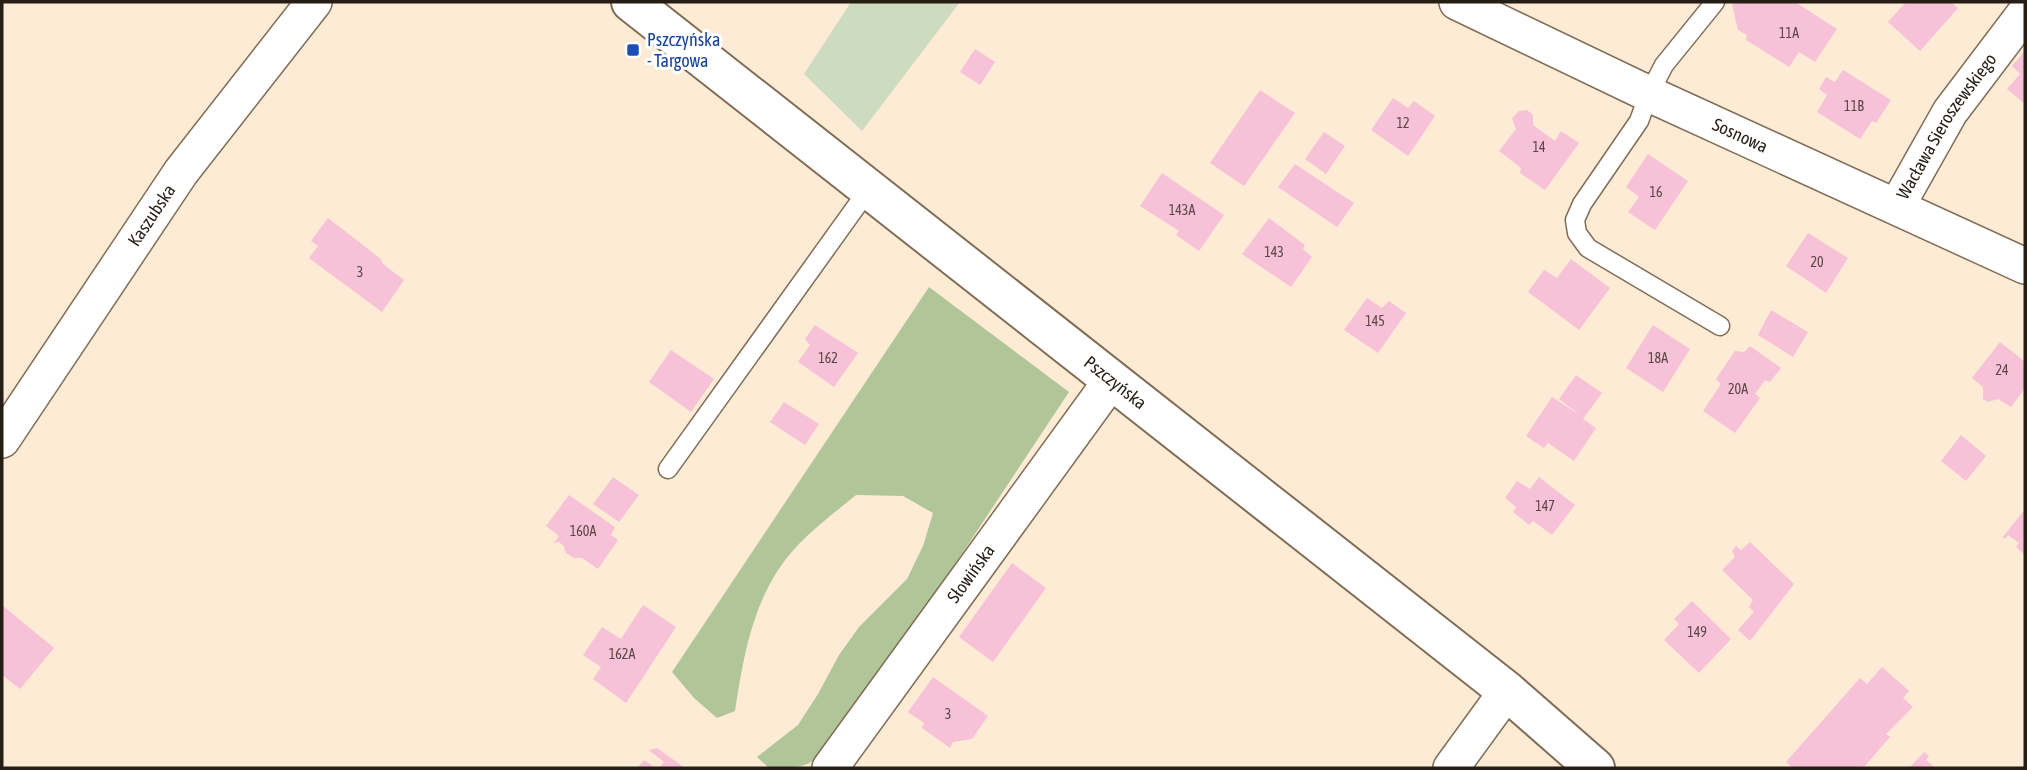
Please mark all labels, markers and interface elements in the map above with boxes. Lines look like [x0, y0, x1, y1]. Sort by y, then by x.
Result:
house number: 11A [1779, 25, 1799, 41]
place label: Pszczyńska - Targowa [647, 29, 720, 71]
marker: Pszczyńska - Targowa [625, 42, 641, 58]
street label: Wacława Sieroszewskiego [1892, 49, 2001, 203]
house number: 11B [1844, 98, 1864, 114]
street label: Sosnowa [1709, 113, 1771, 157]
house number: 12 [1396, 115, 1410, 131]
house number: 14 [1532, 139, 1546, 155]
street label: Kaszubska [123, 180, 180, 250]
house number: 16 [1649, 184, 1663, 200]
house number: 143A [1169, 202, 1195, 218]
house number: 143 [1264, 244, 1284, 260]
house number: 20 [1810, 254, 1824, 270]
house number: 3 [357, 264, 363, 280]
house number: 145 [1365, 313, 1385, 329]
house number: 162 [818, 350, 838, 366]
house number: 18A [1648, 350, 1668, 366]
street label: Pszczyńska [1080, 351, 1151, 413]
house number: 24 [1995, 362, 2009, 378]
house number: 20A [1728, 381, 1748, 397]
house number: 147 [1535, 498, 1555, 514]
house number: 160A [570, 523, 596, 539]
street label: Słowińska [943, 540, 999, 607]
house number: 149 [1687, 624, 1707, 640]
house number: 162A [609, 646, 635, 662]
house number: 3 [945, 706, 951, 722]

